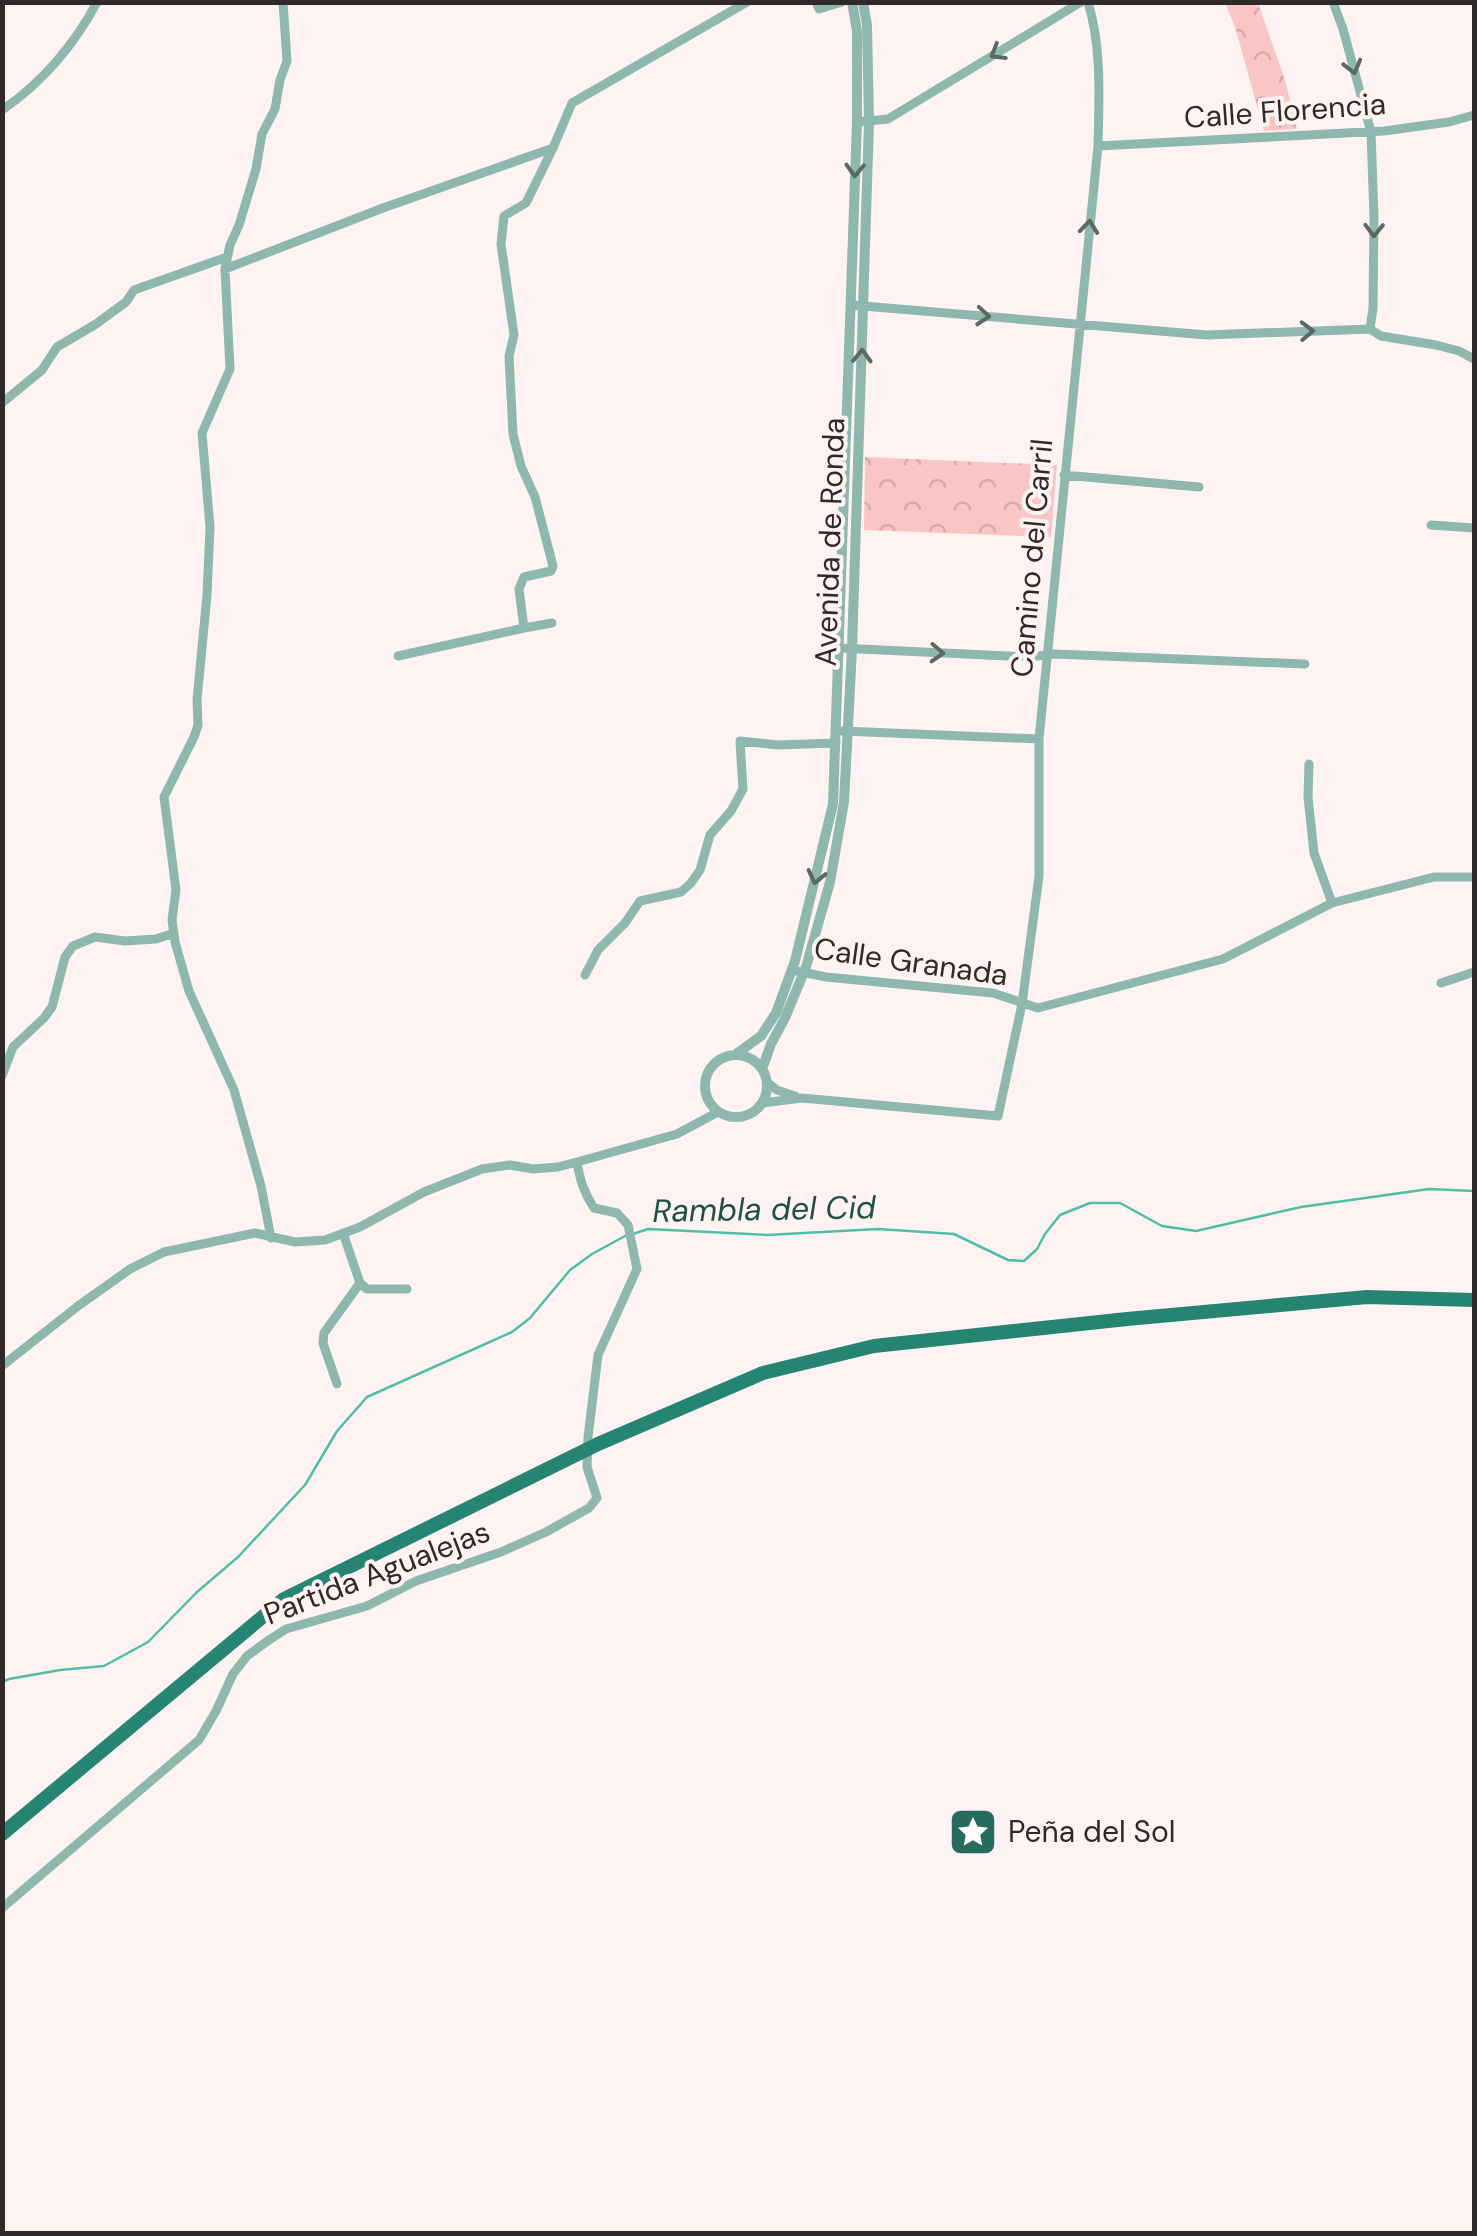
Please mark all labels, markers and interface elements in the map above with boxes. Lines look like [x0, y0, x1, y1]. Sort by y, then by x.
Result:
one-way arrow [990, 41, 1008, 60]
one-way arrow [1342, 58, 1363, 75]
street label: Calle Florencia [1183, 84, 1387, 137]
one-way arrow [845, 162, 866, 178]
one-way arrow [1078, 219, 1099, 235]
one-way arrow [1363, 222, 1385, 238]
one-way arrow [975, 305, 991, 327]
one-way arrow [1300, 321, 1316, 342]
one-way arrow [851, 347, 872, 363]
street label: Avenida de Ronda [806, 417, 853, 667]
street label: Camino del Carril [1002, 437, 1061, 679]
one-way arrow [929, 642, 945, 663]
one-way arrow [807, 868, 828, 885]
street label: Calle Granada [812, 929, 1010, 994]
water label: Rambla del Cid [652, 1186, 877, 1232]
street label: Partida Agualejas [258, 1512, 495, 1634]
place icon: Peña del Sol [947, 1806, 999, 1858]
place label: Peña del Sol [1008, 1812, 1176, 1851]

